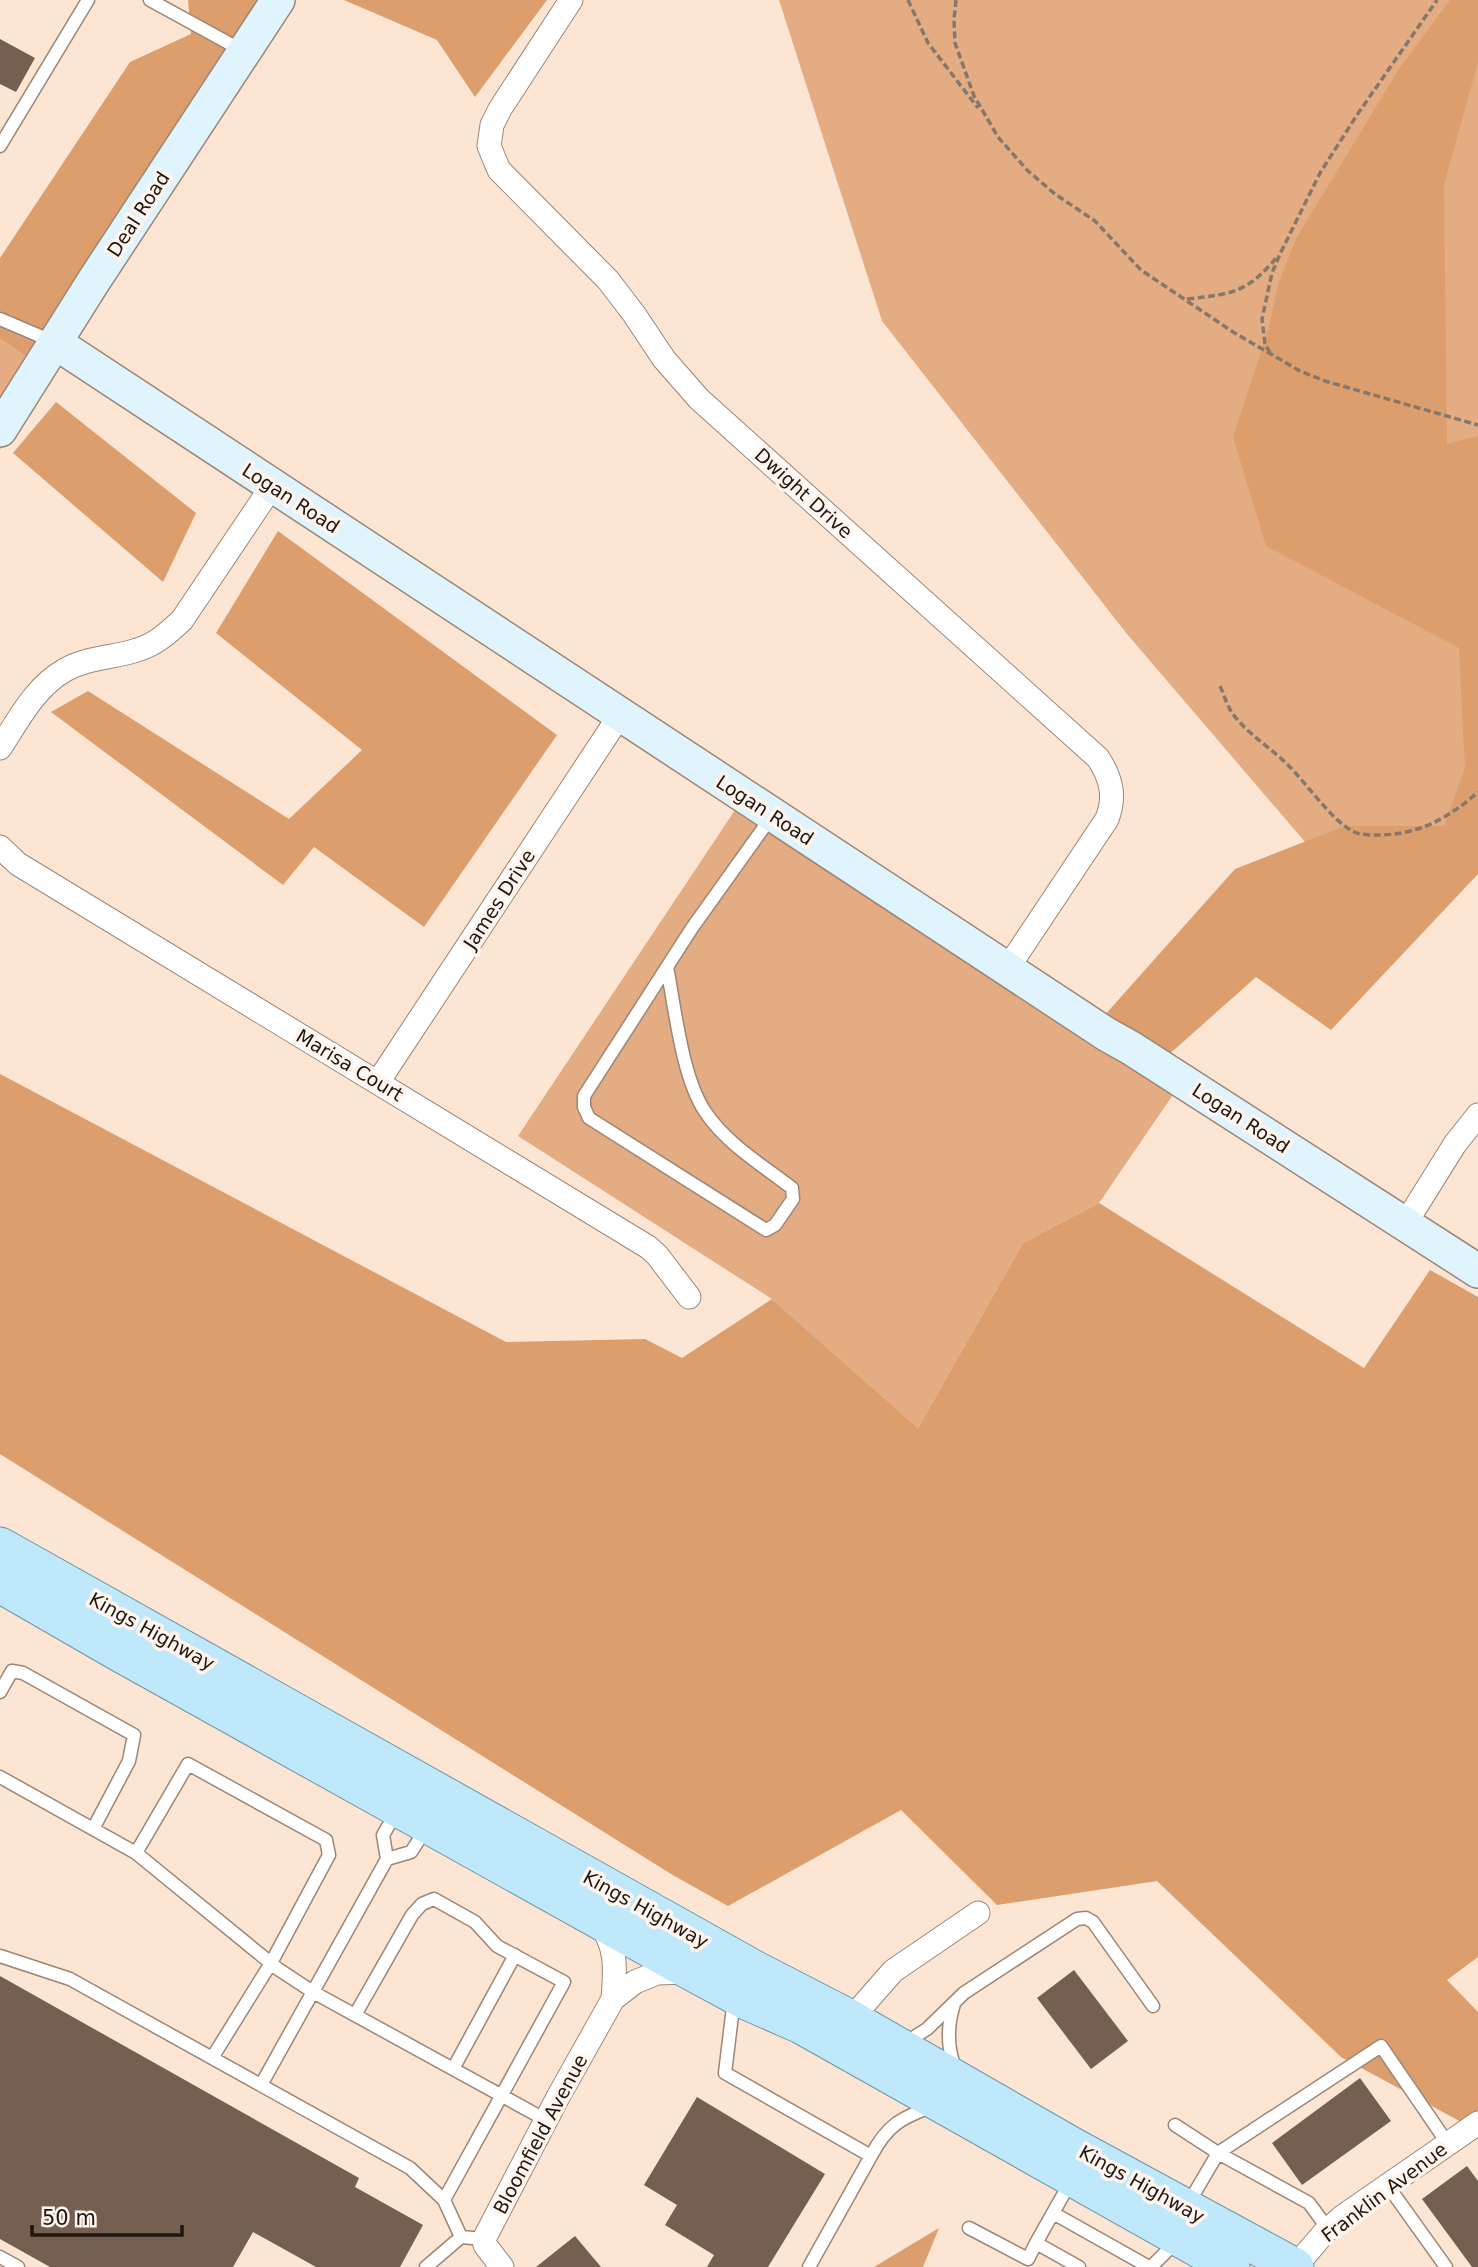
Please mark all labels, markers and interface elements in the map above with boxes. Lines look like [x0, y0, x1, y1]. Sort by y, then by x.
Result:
street label: Deal Road [102, 167, 174, 261]
street label: Dwight Drive [751, 443, 857, 543]
street label: Logan Road [238, 458, 344, 538]
street label: Logan Road [712, 770, 818, 850]
street label: James Drive [458, 845, 539, 954]
street label: Marisa Court [293, 1024, 407, 1106]
street label: Logan Road [1188, 1078, 1294, 1158]
street label: Kings Highway [85, 1587, 219, 1675]
street label: Kings Highway [579, 1865, 713, 1953]
street label: Bloomfield Avenue [489, 2050, 591, 2218]
street label: Franklin Avenue [1317, 2138, 1451, 2246]
street label: Kings Highway [1075, 2140, 1209, 2228]
scale bar [32, 2194, 182, 2238]
text: 50 m [42, 2206, 96, 2230]

